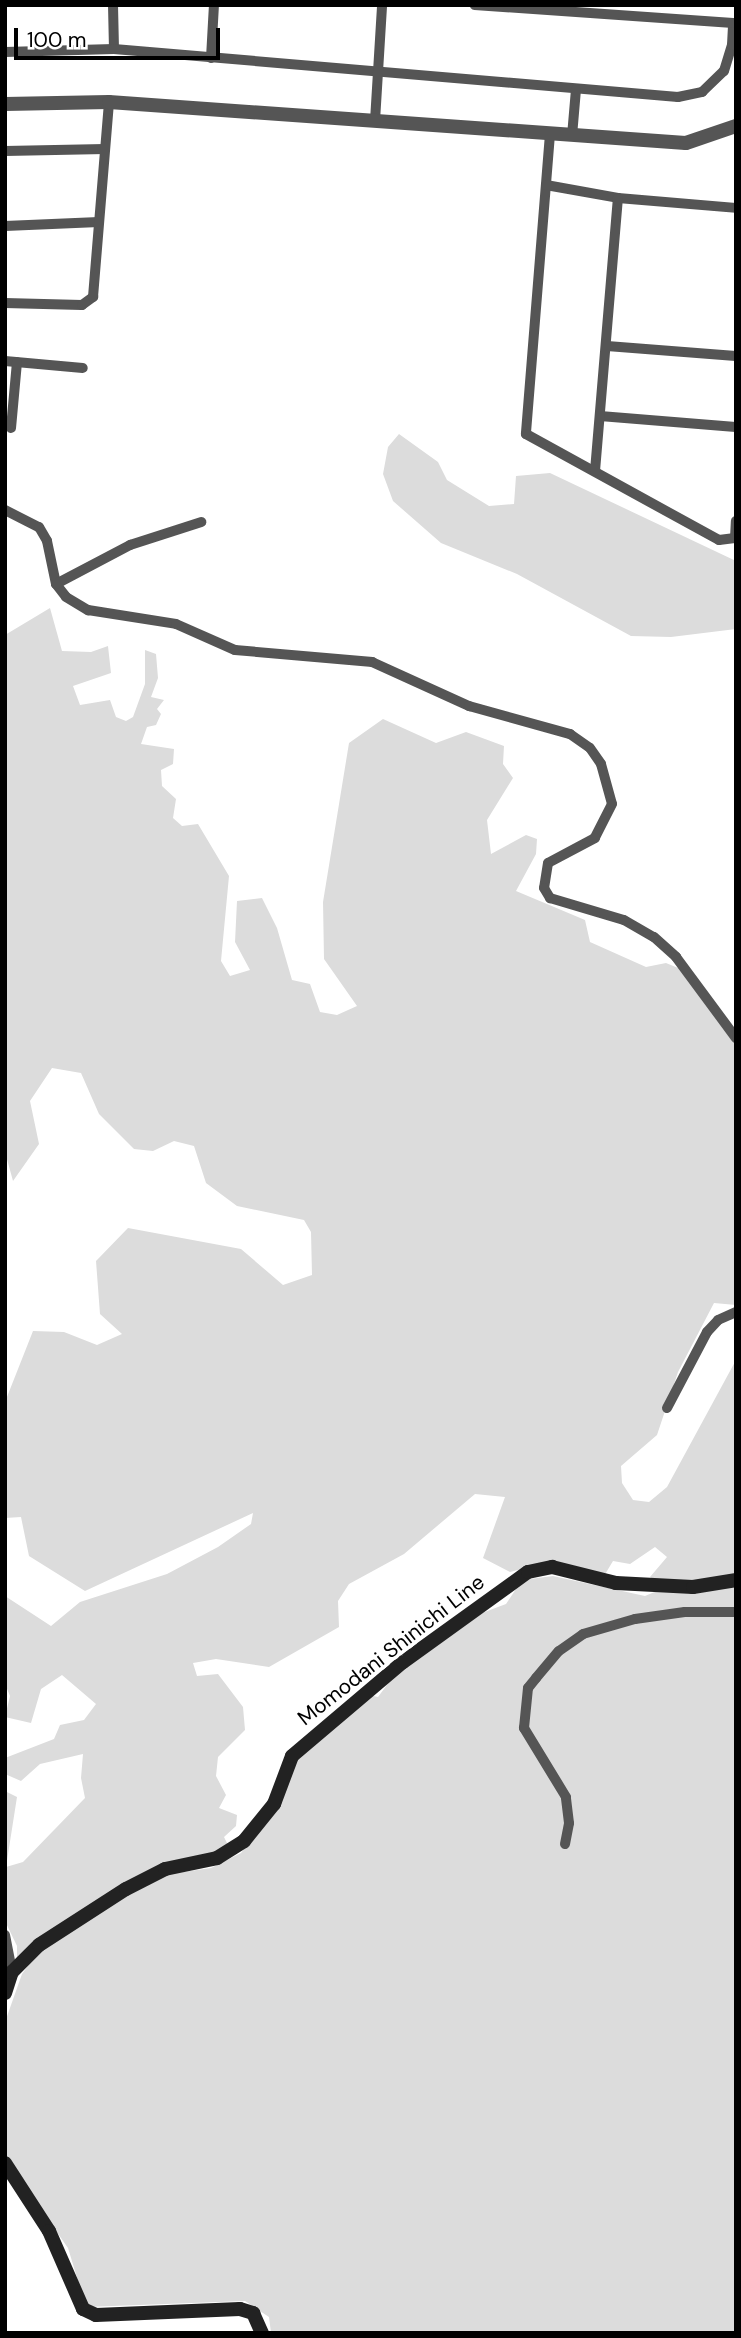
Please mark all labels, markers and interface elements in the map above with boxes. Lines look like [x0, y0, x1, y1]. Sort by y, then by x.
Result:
scale bar [18, 14, 224, 58]
text: 100 m [27, 26, 87, 54]
street label: Momodani Shinichi Line [293, 1569, 489, 1731]

